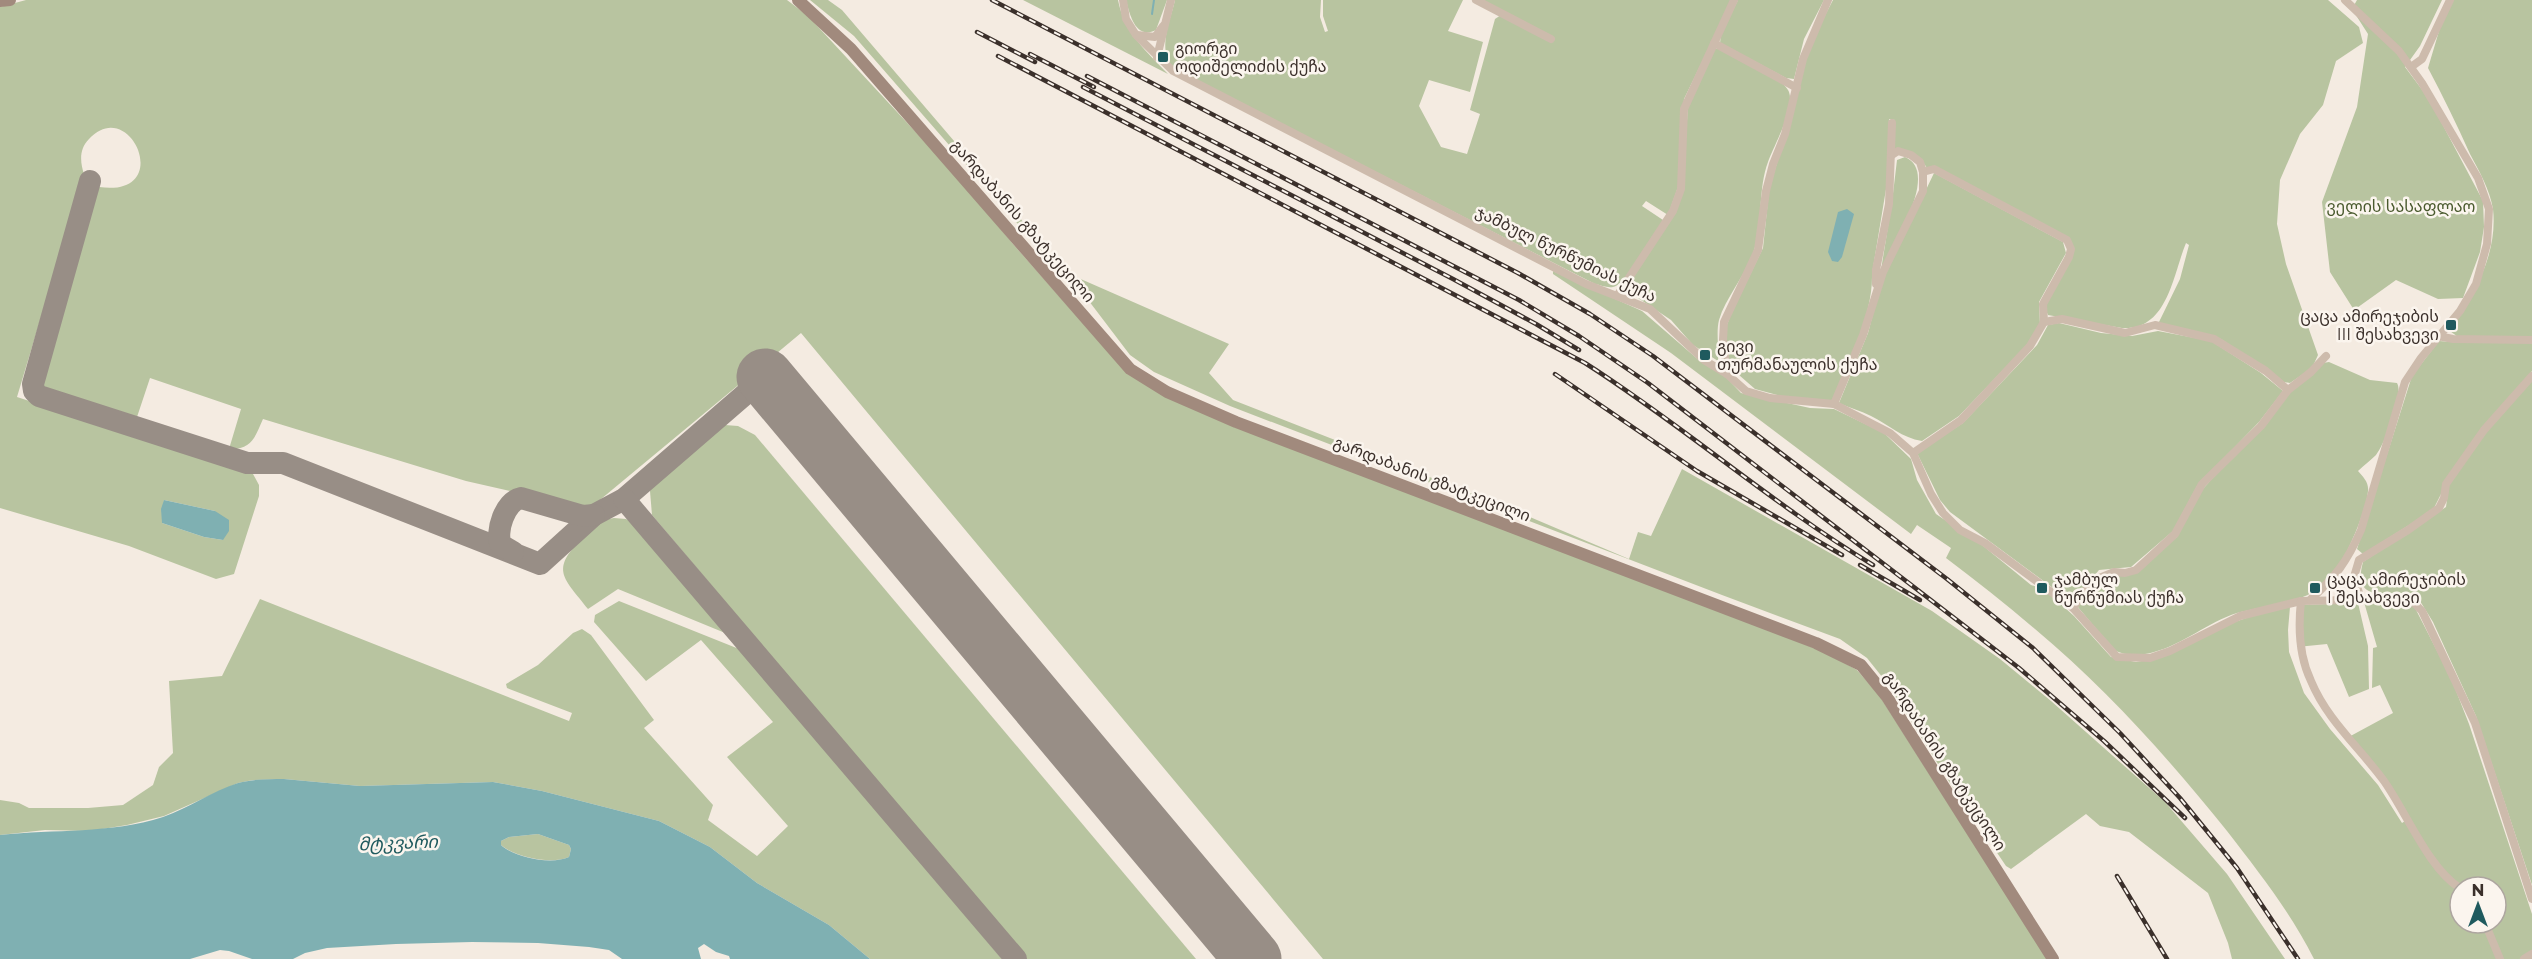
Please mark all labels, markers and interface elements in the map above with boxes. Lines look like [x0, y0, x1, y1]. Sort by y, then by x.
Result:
place label: გიორგი ოდიშელიძის ქუჩა [1175, 39, 1327, 77]
marker: გიორგი ოდიშელიძის ქუჩა [1156, 50, 1170, 64]
street label: გარდაბანის გზატკეცილი [946, 136, 1099, 307]
park label: ველის სასაფლაო [2327, 197, 2475, 217]
street label: ჯამბულ წურწუმიას ქუჩა [1472, 202, 1659, 307]
place label: ცაცა ამირეჯიბის III შესახვევი [2300, 307, 2439, 344]
marker: ცაცა ამირეჯიბის III შესახვევი [2444, 318, 2458, 332]
place label: გივი თურმანაულის ქუჩა [1717, 337, 1878, 375]
marker: გივი თურმანაულის ქუჩა [1698, 348, 1712, 362]
street label: გარდაბანის გზატკეცილი [1330, 433, 1533, 526]
place label: ჯამბულ წურწუმიას ქუჩა [2054, 570, 2184, 607]
place label: ცაცა ამირეჯიბის I შესახვევი [2327, 570, 2466, 607]
marker: ჯამბულ წურწუმიას ქუჩა [2035, 581, 2049, 595]
marker: ცაცა ამირეჯიბის I შესახვევი [2308, 581, 2322, 595]
street label: გარდაბანის გზატკეცილი [1879, 668, 2010, 855]
water label: მტკვარი [358, 831, 439, 855]
north arrow [2448, 875, 2508, 935]
text: N [2472, 881, 2484, 900]

